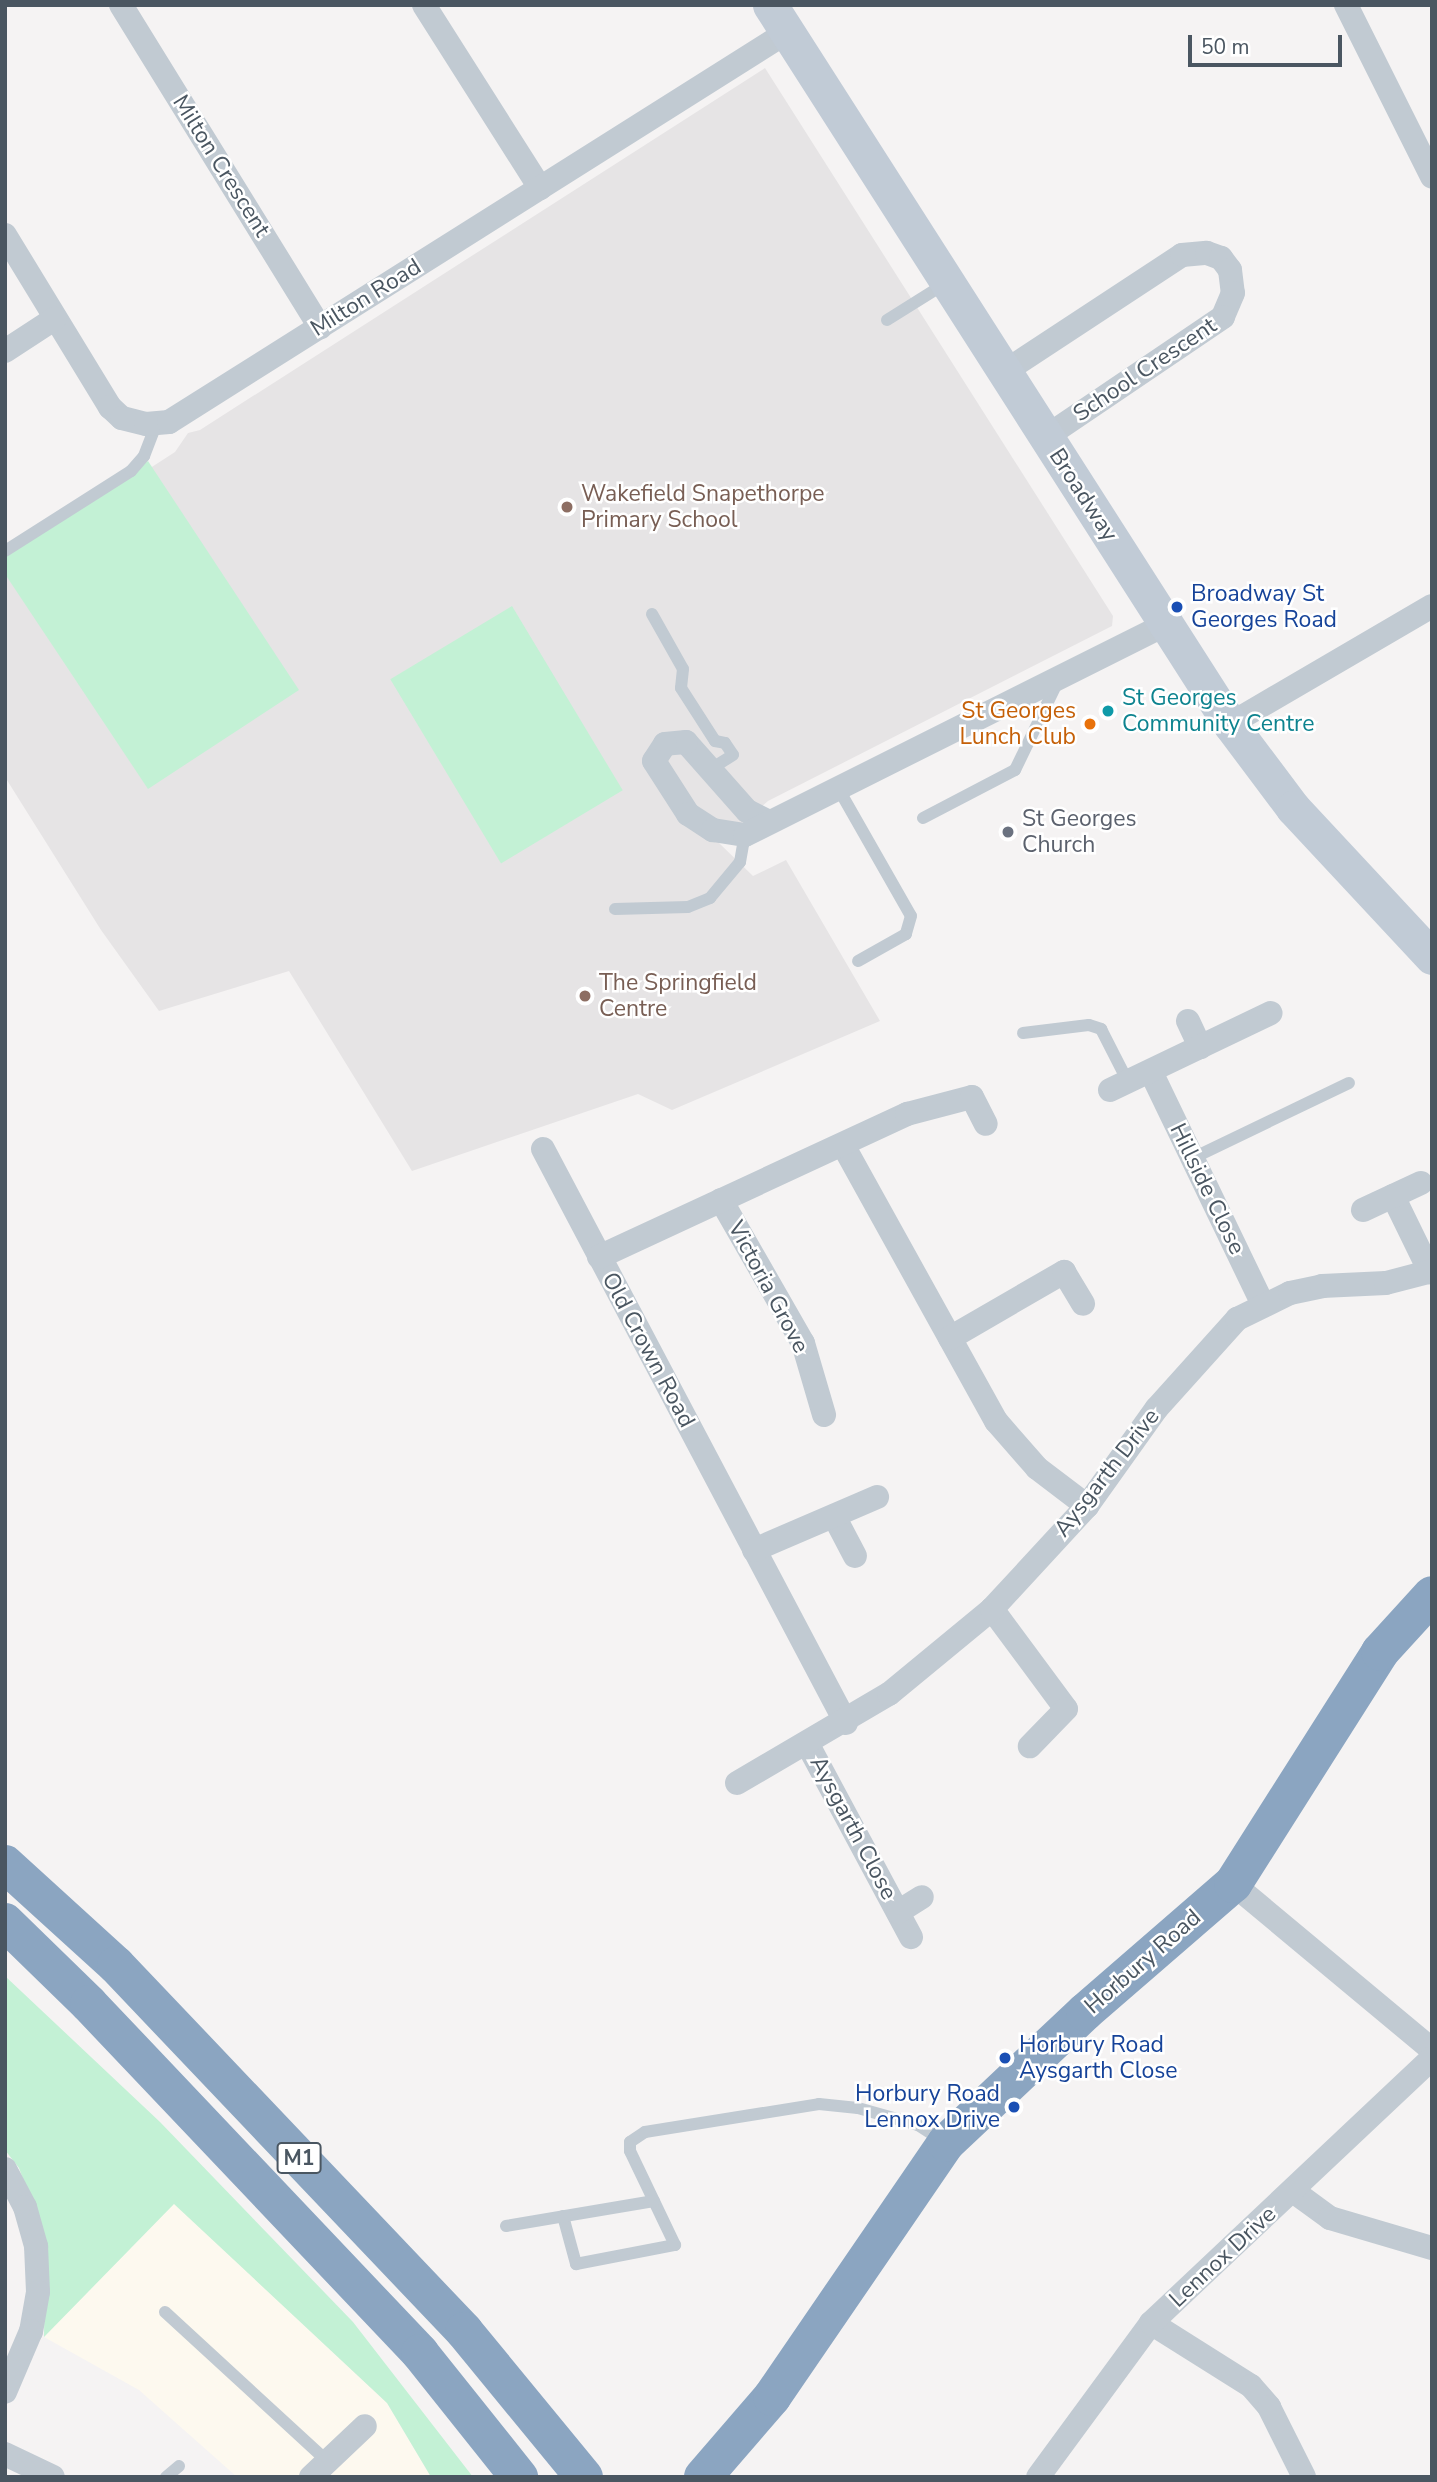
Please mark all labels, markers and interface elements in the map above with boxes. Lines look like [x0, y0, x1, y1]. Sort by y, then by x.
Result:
scale bar [1192, 21, 1346, 65]
text: 50 m [1201, 33, 1250, 61]
street label: Milton Crescent [166, 90, 276, 242]
street label: Milton Road [306, 253, 426, 343]
street label: School Crescent [1068, 312, 1222, 428]
street label: Broadway [1043, 443, 1123, 547]
place label: Wakefield Snapethorpe Primary School [581, 480, 825, 534]
marker: Wakefield Snapethorpe Primary School [559, 499, 575, 515]
place label: Broadway St Georges Road [1191, 580, 1337, 634]
marker: Broadway St Georges Road [1169, 599, 1185, 615]
place label: St Georges Community Centre [1122, 684, 1314, 738]
place label: St Georges Lunch Club [960, 697, 1076, 751]
marker: St Georges Community Centre [1100, 703, 1116, 719]
marker: St Georges Lunch Club [1082, 716, 1098, 732]
place label: St Georges Church [1022, 805, 1137, 859]
marker: St Georges Church [1000, 824, 1016, 840]
place label: The Springfield Centre [599, 969, 757, 1023]
marker: The Springfield Centre [577, 988, 593, 1004]
street label: Hillside Close [1163, 1119, 1251, 1259]
street label: Victoria Grove [722, 1216, 814, 1358]
street label: Old Crown Road [596, 1268, 700, 1432]
street label: Aysgarth Drive [1048, 1403, 1166, 1543]
street label: Aysgarth Close [804, 1752, 902, 1904]
street label: Horbury Road [1079, 1904, 1207, 2020]
place label: Horbury Road Aysgarth Close [1019, 2031, 1178, 2085]
marker: Horbury Road Aysgarth Close [997, 2050, 1013, 2066]
place label: Horbury Road Lennox Drive [855, 2080, 1000, 2134]
marker: Horbury Road Lennox Drive [1006, 2099, 1022, 2115]
road number: M1 [276, 2140, 322, 2176]
street label: Lennox Drive [1164, 2201, 1282, 2313]

